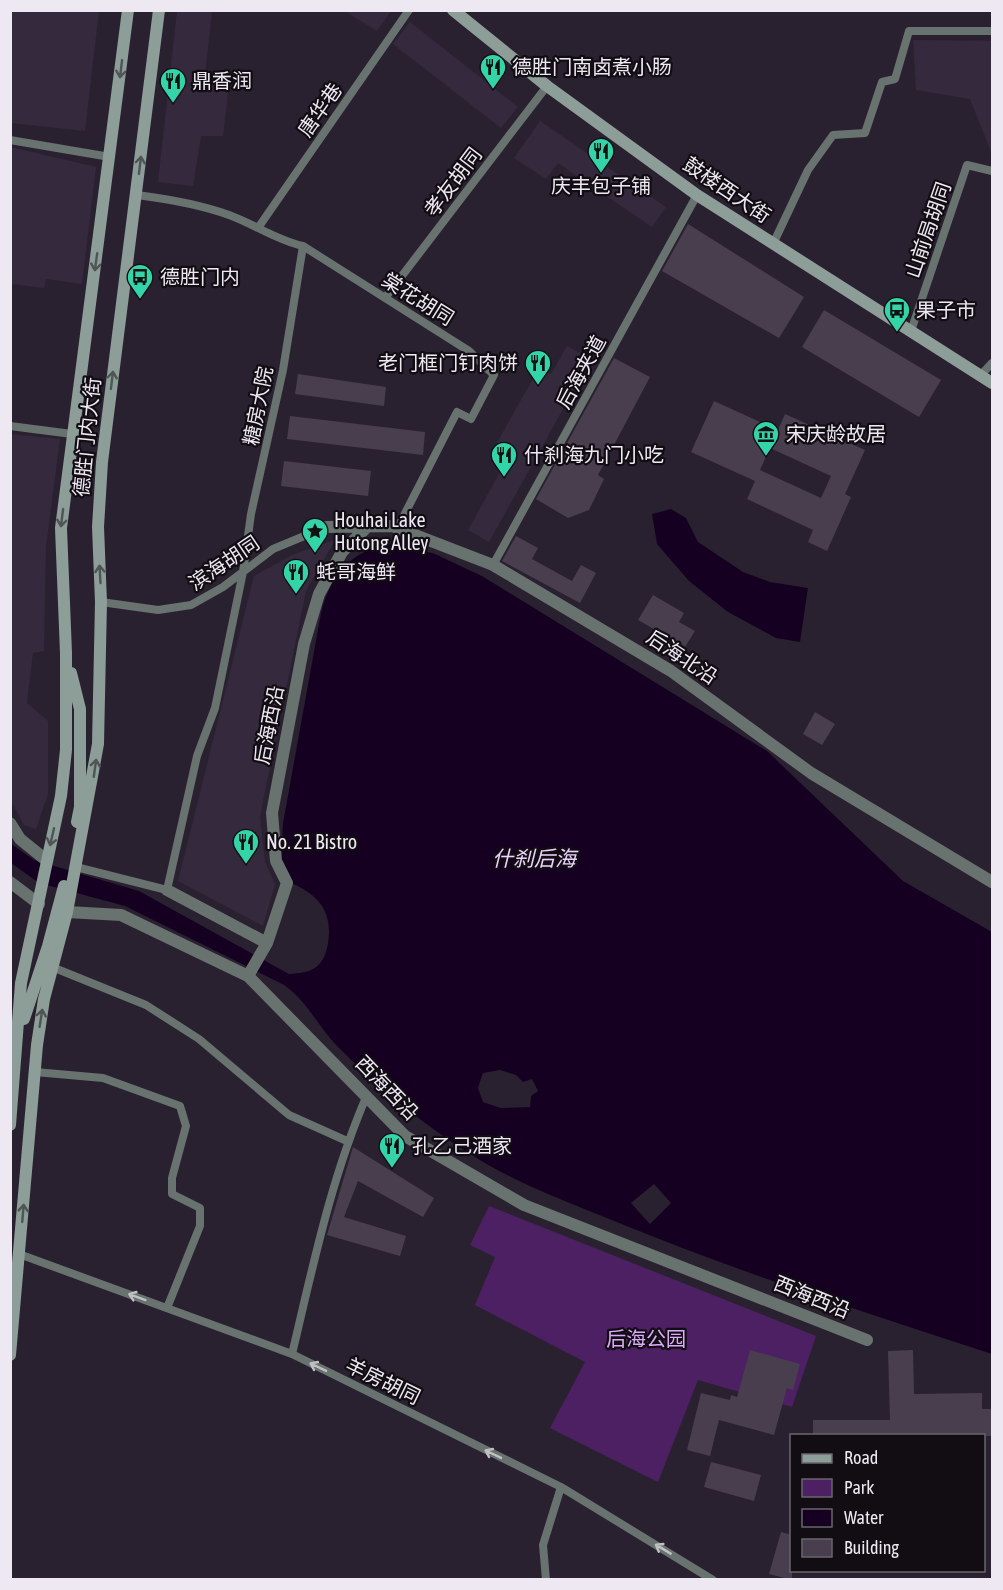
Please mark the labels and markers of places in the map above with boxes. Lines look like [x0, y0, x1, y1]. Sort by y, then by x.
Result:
restaurant icon: 德胜门南卤煮小肠 [478, 52, 508, 90]
place label: 德胜门南卤煮小肠 [512, 55, 672, 78]
restaurant icon: 鼎香润 [158, 66, 188, 104]
place label: 鼎香润 [192, 69, 252, 92]
restaurant icon: 庆丰包子铺 [586, 136, 616, 174]
place label: 庆丰包子铺 [551, 174, 651, 197]
bus stop icon: 德胜门内 [125, 262, 155, 300]
place label: 德胜门内 [160, 265, 240, 288]
bus stop icon: 果子市 [882, 295, 912, 333]
place label: 果子市 [916, 298, 976, 321]
restaurant icon: 老门框门钉肉饼 [523, 348, 553, 386]
place label: 老门框门钉肉饼 [378, 351, 518, 374]
museum icon: 宋庆龄故居 [751, 419, 781, 457]
place label: 宋庆龄故居 [786, 422, 886, 445]
restaurant icon: 什刹海九门小吃 [489, 440, 519, 478]
place label: 什刹海九门小吃 [524, 443, 664, 466]
place label: Houhai Lake Hutong Alley [334, 508, 429, 554]
place icon: Houhai Lake Hutong Alley [300, 516, 330, 554]
restaurant icon: 蚝哥海鲜 [281, 557, 311, 595]
place label: 蚝哥海鲜 [316, 560, 396, 583]
restaurant icon: No. 21 Bistro [231, 827, 261, 865]
place label: No. 21 Bistro [266, 830, 357, 853]
restaurant icon: 孔乙己酒家 [377, 1131, 407, 1169]
place label: 孔乙己酒家 [412, 1134, 512, 1157]

